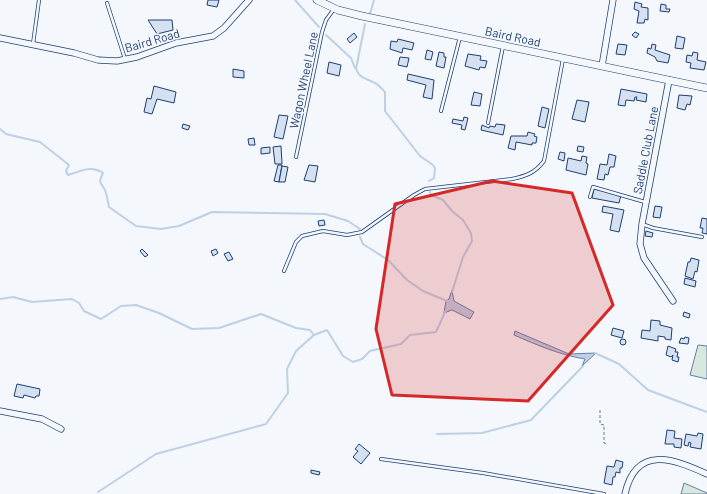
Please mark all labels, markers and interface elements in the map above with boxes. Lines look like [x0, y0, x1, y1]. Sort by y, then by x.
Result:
street label: Baird Road [484, 23, 542, 49]
street label: Baird Road [123, 25, 181, 55]
street label: Wagon Wheel Lane [286, 30, 320, 130]
street label: Saddle Club Lane [630, 105, 660, 195]

